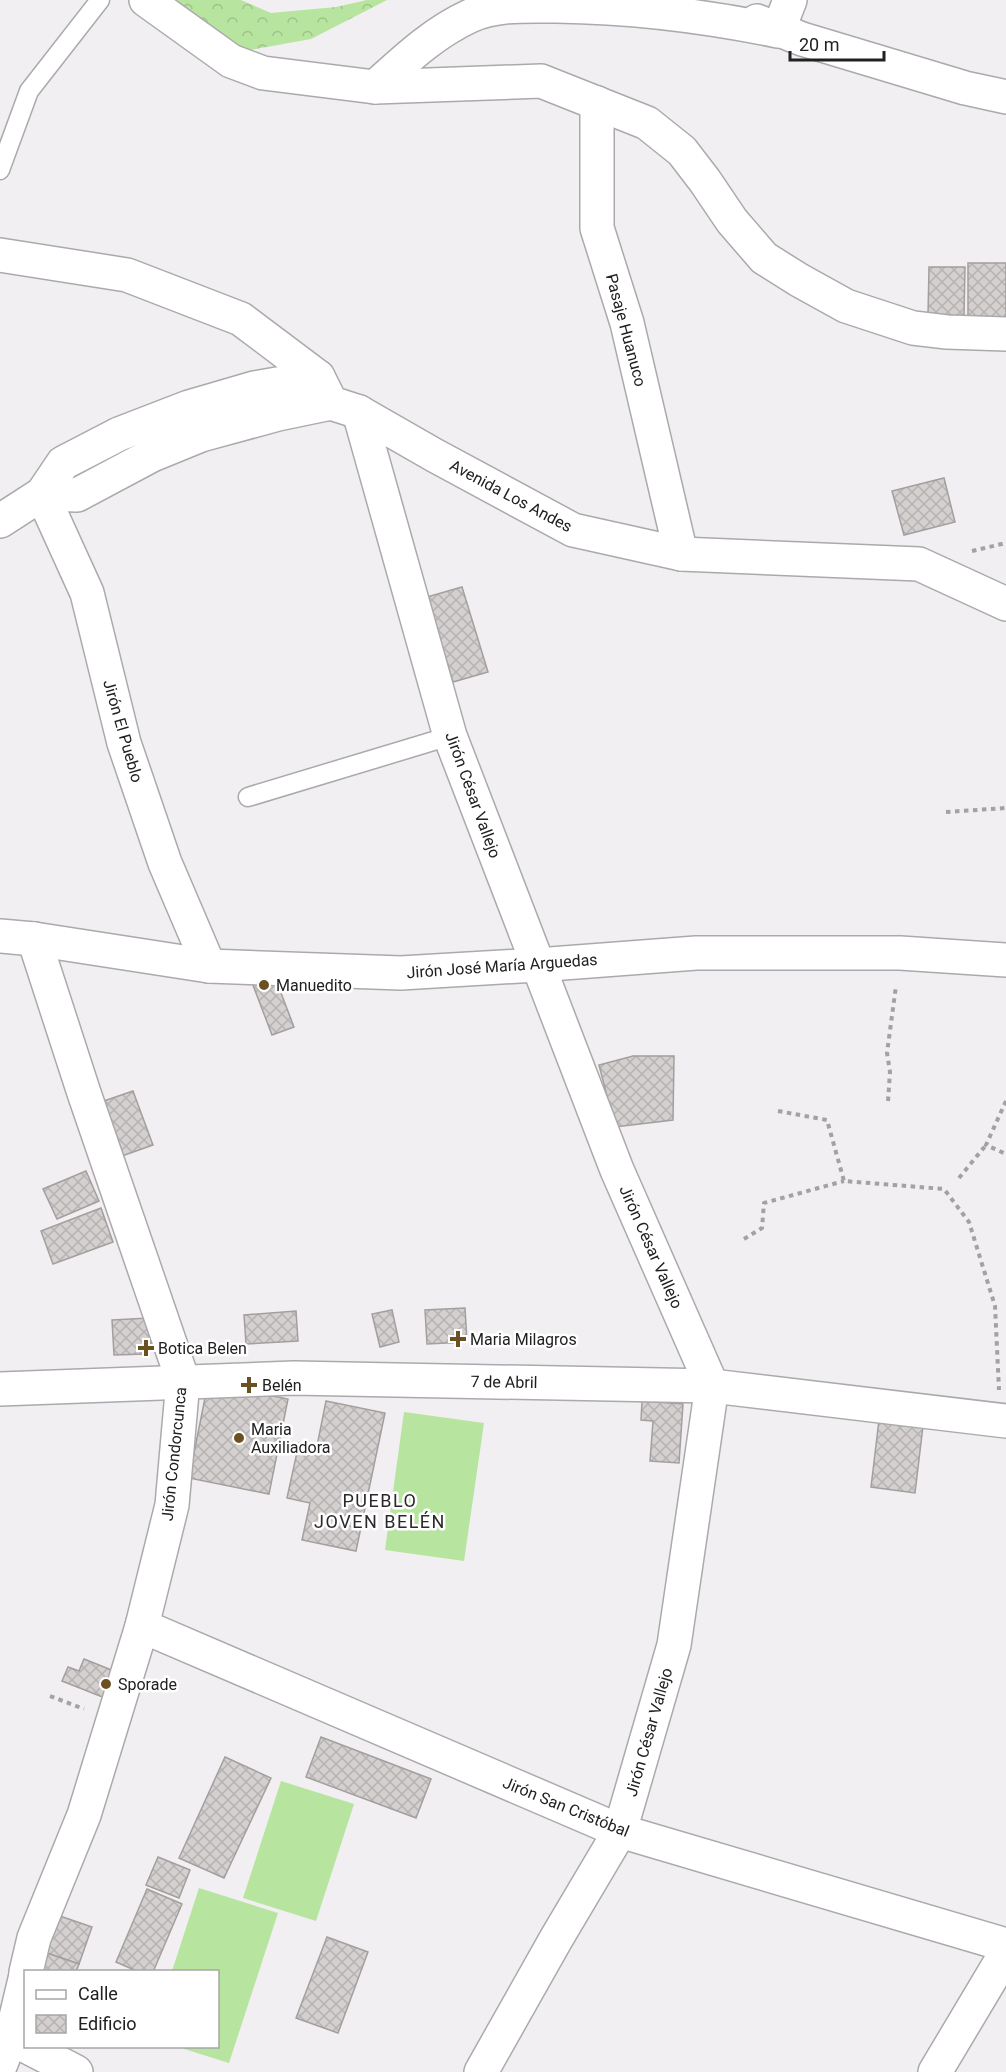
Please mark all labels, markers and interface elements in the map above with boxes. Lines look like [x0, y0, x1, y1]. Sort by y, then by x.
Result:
scale bar [790, 24, 884, 62]
text: 20 m [799, 34, 839, 55]
street label: Pasaje Huanuco [602, 271, 650, 389]
street label: Avenida Los Andes [447, 456, 575, 536]
street label: Jirón El Pueblo [99, 677, 147, 785]
street label: Jirón César Vallejo [441, 729, 505, 861]
street label: Jirón José María Arguedas [406, 950, 598, 982]
place label: Manuedito [276, 976, 352, 995]
marker: Manuedito [257, 978, 271, 992]
street label: Jirón César Vallejo [615, 1182, 687, 1312]
place label: Maria Milagros [470, 1330, 577, 1349]
marker: Maria Milagros [451, 1332, 465, 1346]
place label: Botica Belen [158, 1339, 247, 1358]
marker: Botica Belen [139, 1341, 153, 1355]
street label: 7 de Abril [470, 1372, 538, 1392]
marker: Belén [240, 1376, 258, 1394]
place label: Belén [262, 1376, 302, 1395]
street label: Jirón Condorcunca [158, 1386, 190, 1522]
place label: Maria Auxiliadora [251, 1420, 330, 1457]
marker: Maria Auxiliadora [232, 1431, 246, 1445]
district label: PUEBLO JOVEN BELÉN [314, 1490, 446, 1532]
street label: Jirón César Vallejo [622, 1665, 676, 1799]
place label: Sporade [118, 1675, 177, 1694]
marker: Sporade [99, 1677, 113, 1691]
street label: Jirón San Cristóbal [500, 1773, 632, 1841]
legend [24, 1970, 219, 2048]
text: Calle [78, 1983, 118, 2004]
text: Edificio [78, 2013, 137, 2034]

